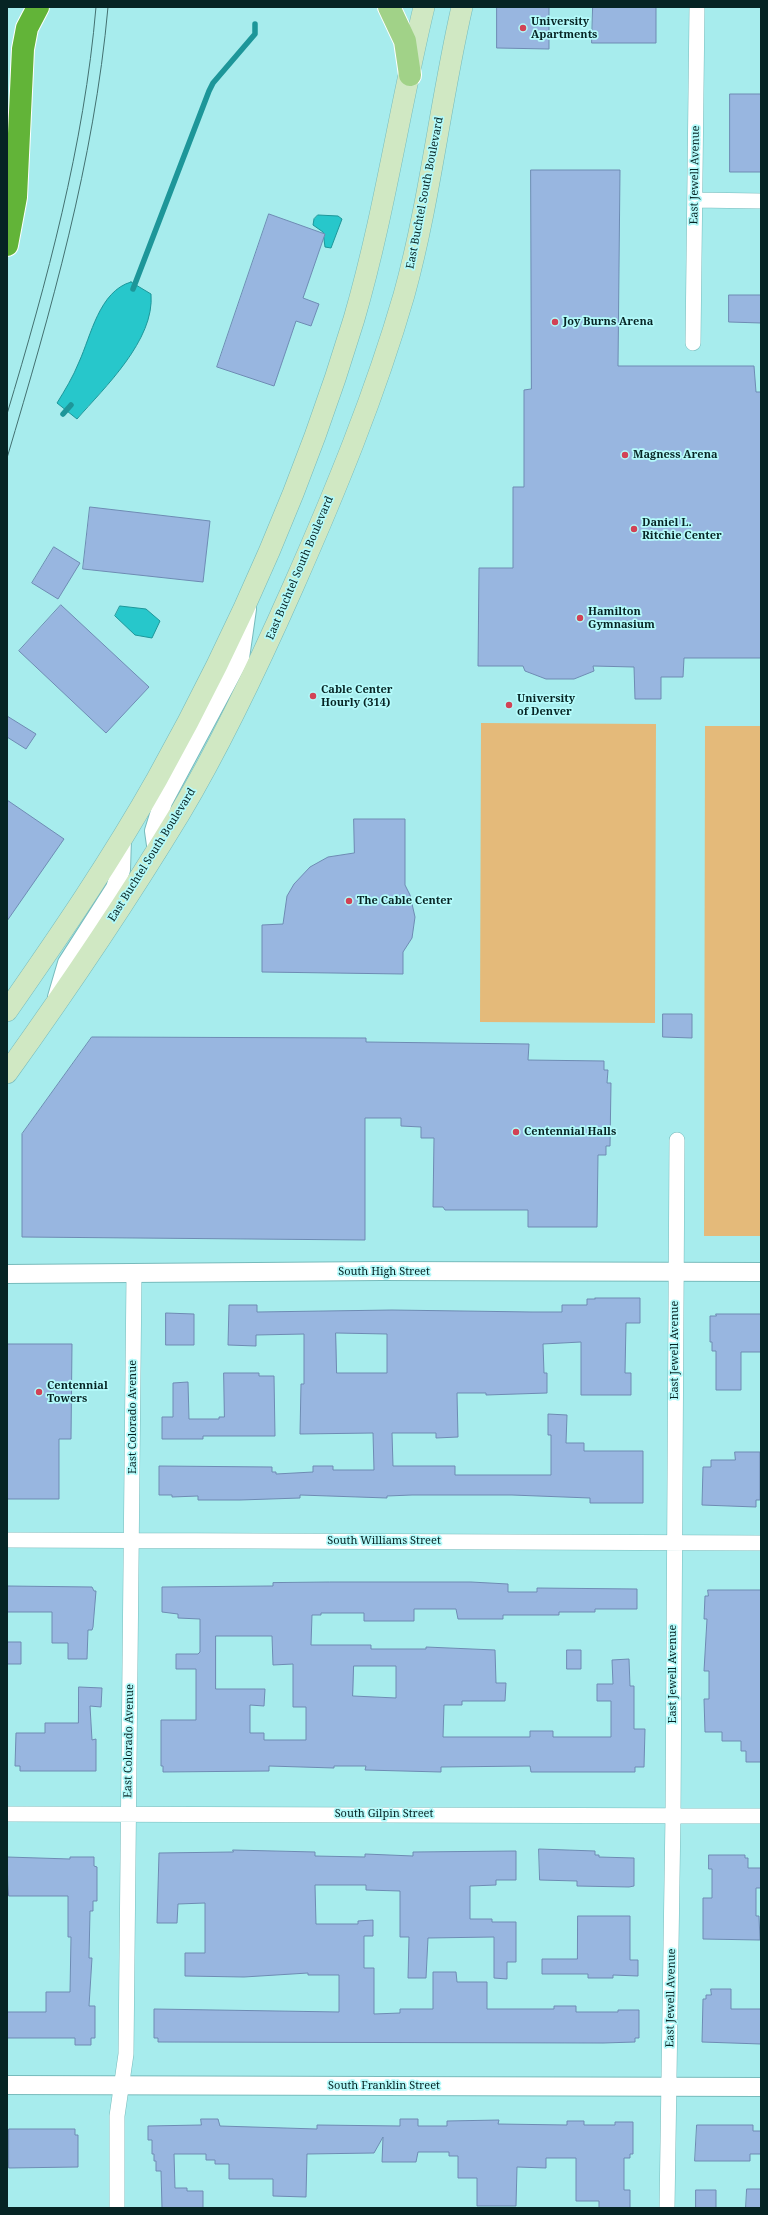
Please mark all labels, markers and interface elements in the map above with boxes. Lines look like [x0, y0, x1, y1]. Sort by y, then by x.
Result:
place label: University Apartments [531, 15, 597, 41]
marker: University Apartments [518, 23, 528, 33]
street label: East Buchtel South Boulevard [404, 116, 446, 270]
street label: East Jewell Avenue [688, 125, 702, 225]
place label: Joy Burns Arena [563, 315, 653, 329]
marker: Joy Burns Arena [550, 317, 560, 327]
place label: Magness Arena [633, 448, 718, 462]
marker: Magness Arena [620, 450, 630, 460]
street label: East Buchtel South Boulevard [264, 494, 336, 642]
place label: Daniel L. Ritchie Center [642, 516, 722, 542]
marker: Daniel L. Ritchie Center [629, 524, 639, 534]
place label: Hamilton Gymnasium [588, 605, 655, 631]
marker: Hamilton Gymnasium [575, 613, 585, 623]
place label: Cable Center Hourly (314) [321, 683, 393, 709]
marker: Cable Center Hourly (314) [308, 691, 318, 701]
place label: University of Denver [517, 692, 575, 718]
marker: University of Denver [504, 700, 514, 710]
street label: East Buchtel South Boulevard [105, 786, 199, 924]
place label: The Cable Center [357, 894, 452, 908]
marker: The Cable Center [344, 896, 354, 906]
place label: Centennial Halls [524, 1125, 616, 1139]
marker: Centennial Halls [511, 1127, 521, 1137]
street label: South High Street [338, 1265, 430, 1279]
street label: East Jewell Avenue [668, 1301, 682, 1399]
street label: East Colorado Avenue [126, 1360, 140, 1474]
place label: Centennial Towers [47, 1379, 108, 1405]
marker: Centennial Towers [34, 1387, 44, 1397]
street label: South Williams Street [327, 1534, 441, 1548]
street label: East Jewell Avenue [666, 1625, 680, 1723]
street label: East Colorado Avenue [121, 1684, 137, 1798]
street label: South Gilpin Street [335, 1807, 433, 1821]
street label: East Jewell Avenue [664, 1948, 678, 2048]
street label: South Franklin Street [328, 2079, 440, 2093]

